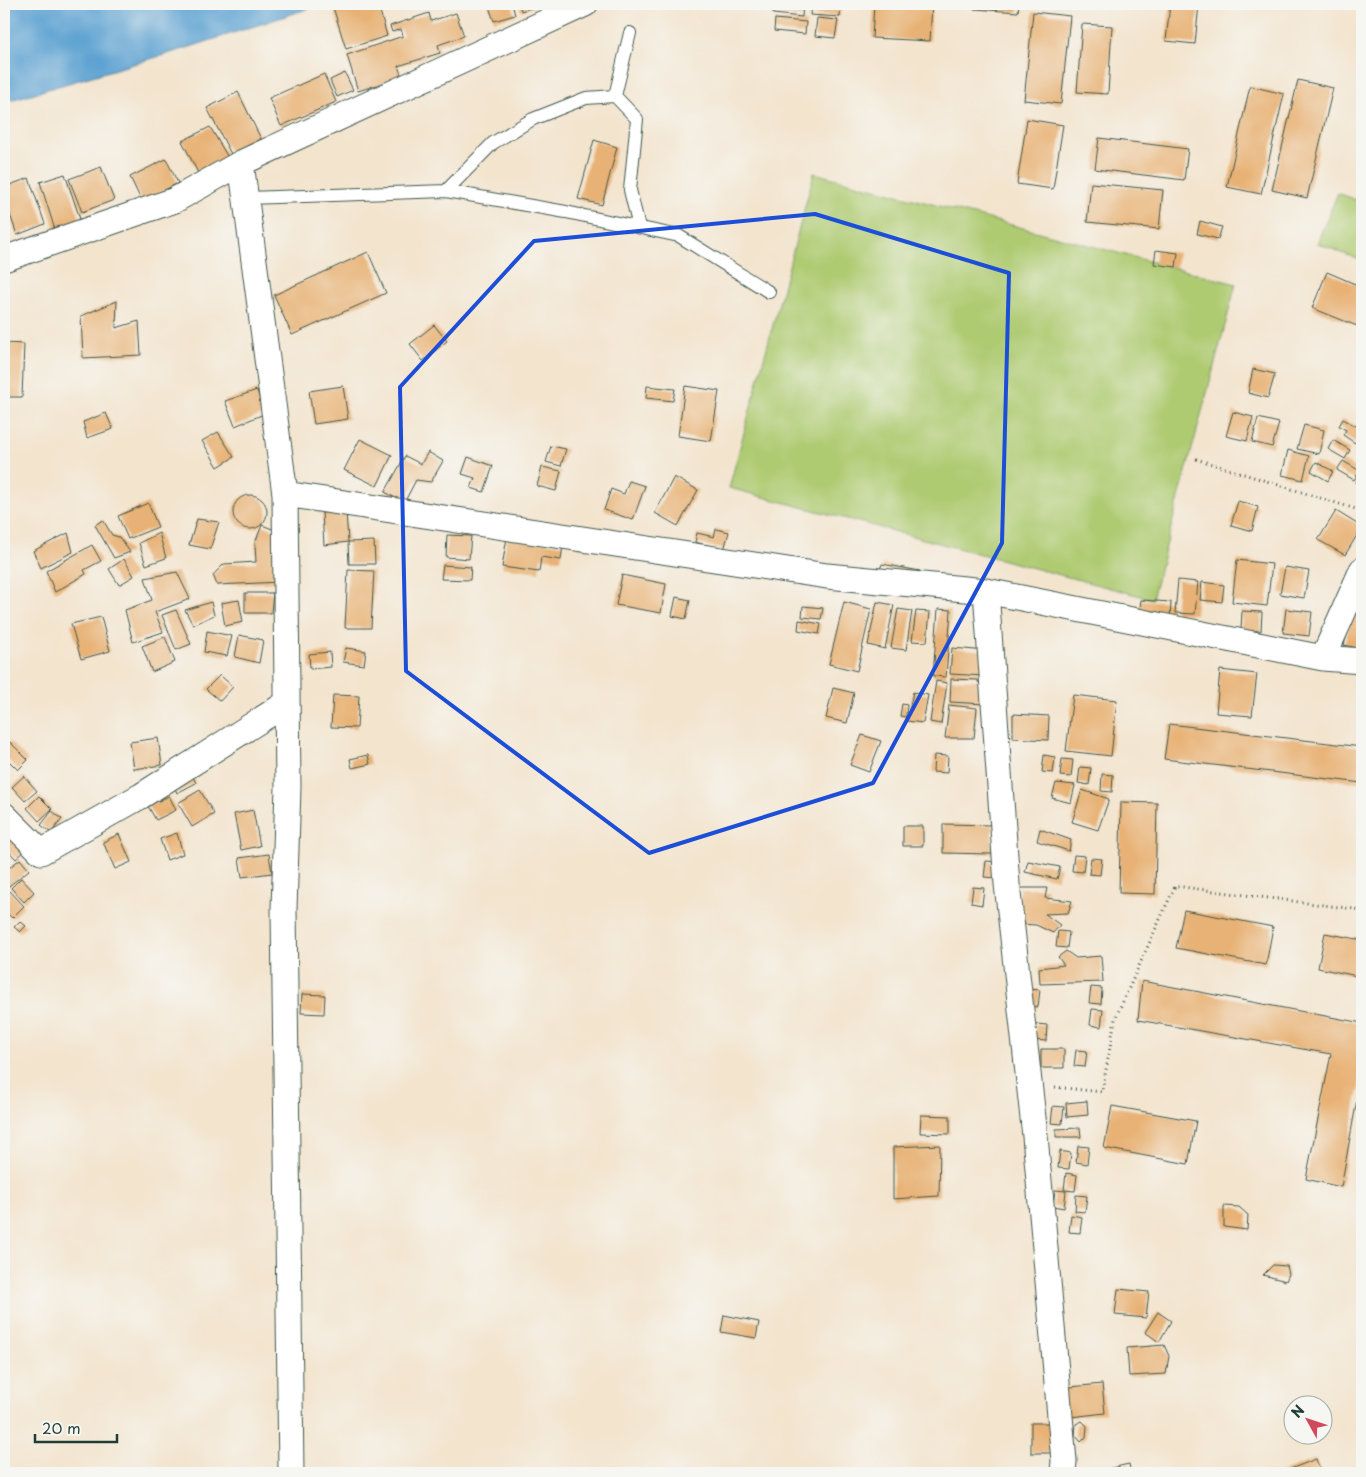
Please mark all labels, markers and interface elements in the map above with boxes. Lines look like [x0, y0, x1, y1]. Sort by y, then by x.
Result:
north arrow [1284, 1394, 1334, 1444]
text: N [1286, 1400, 1309, 1422]
scale bar [35, 1412, 118, 1444]
text: 20 m [42, 1416, 81, 1439]

